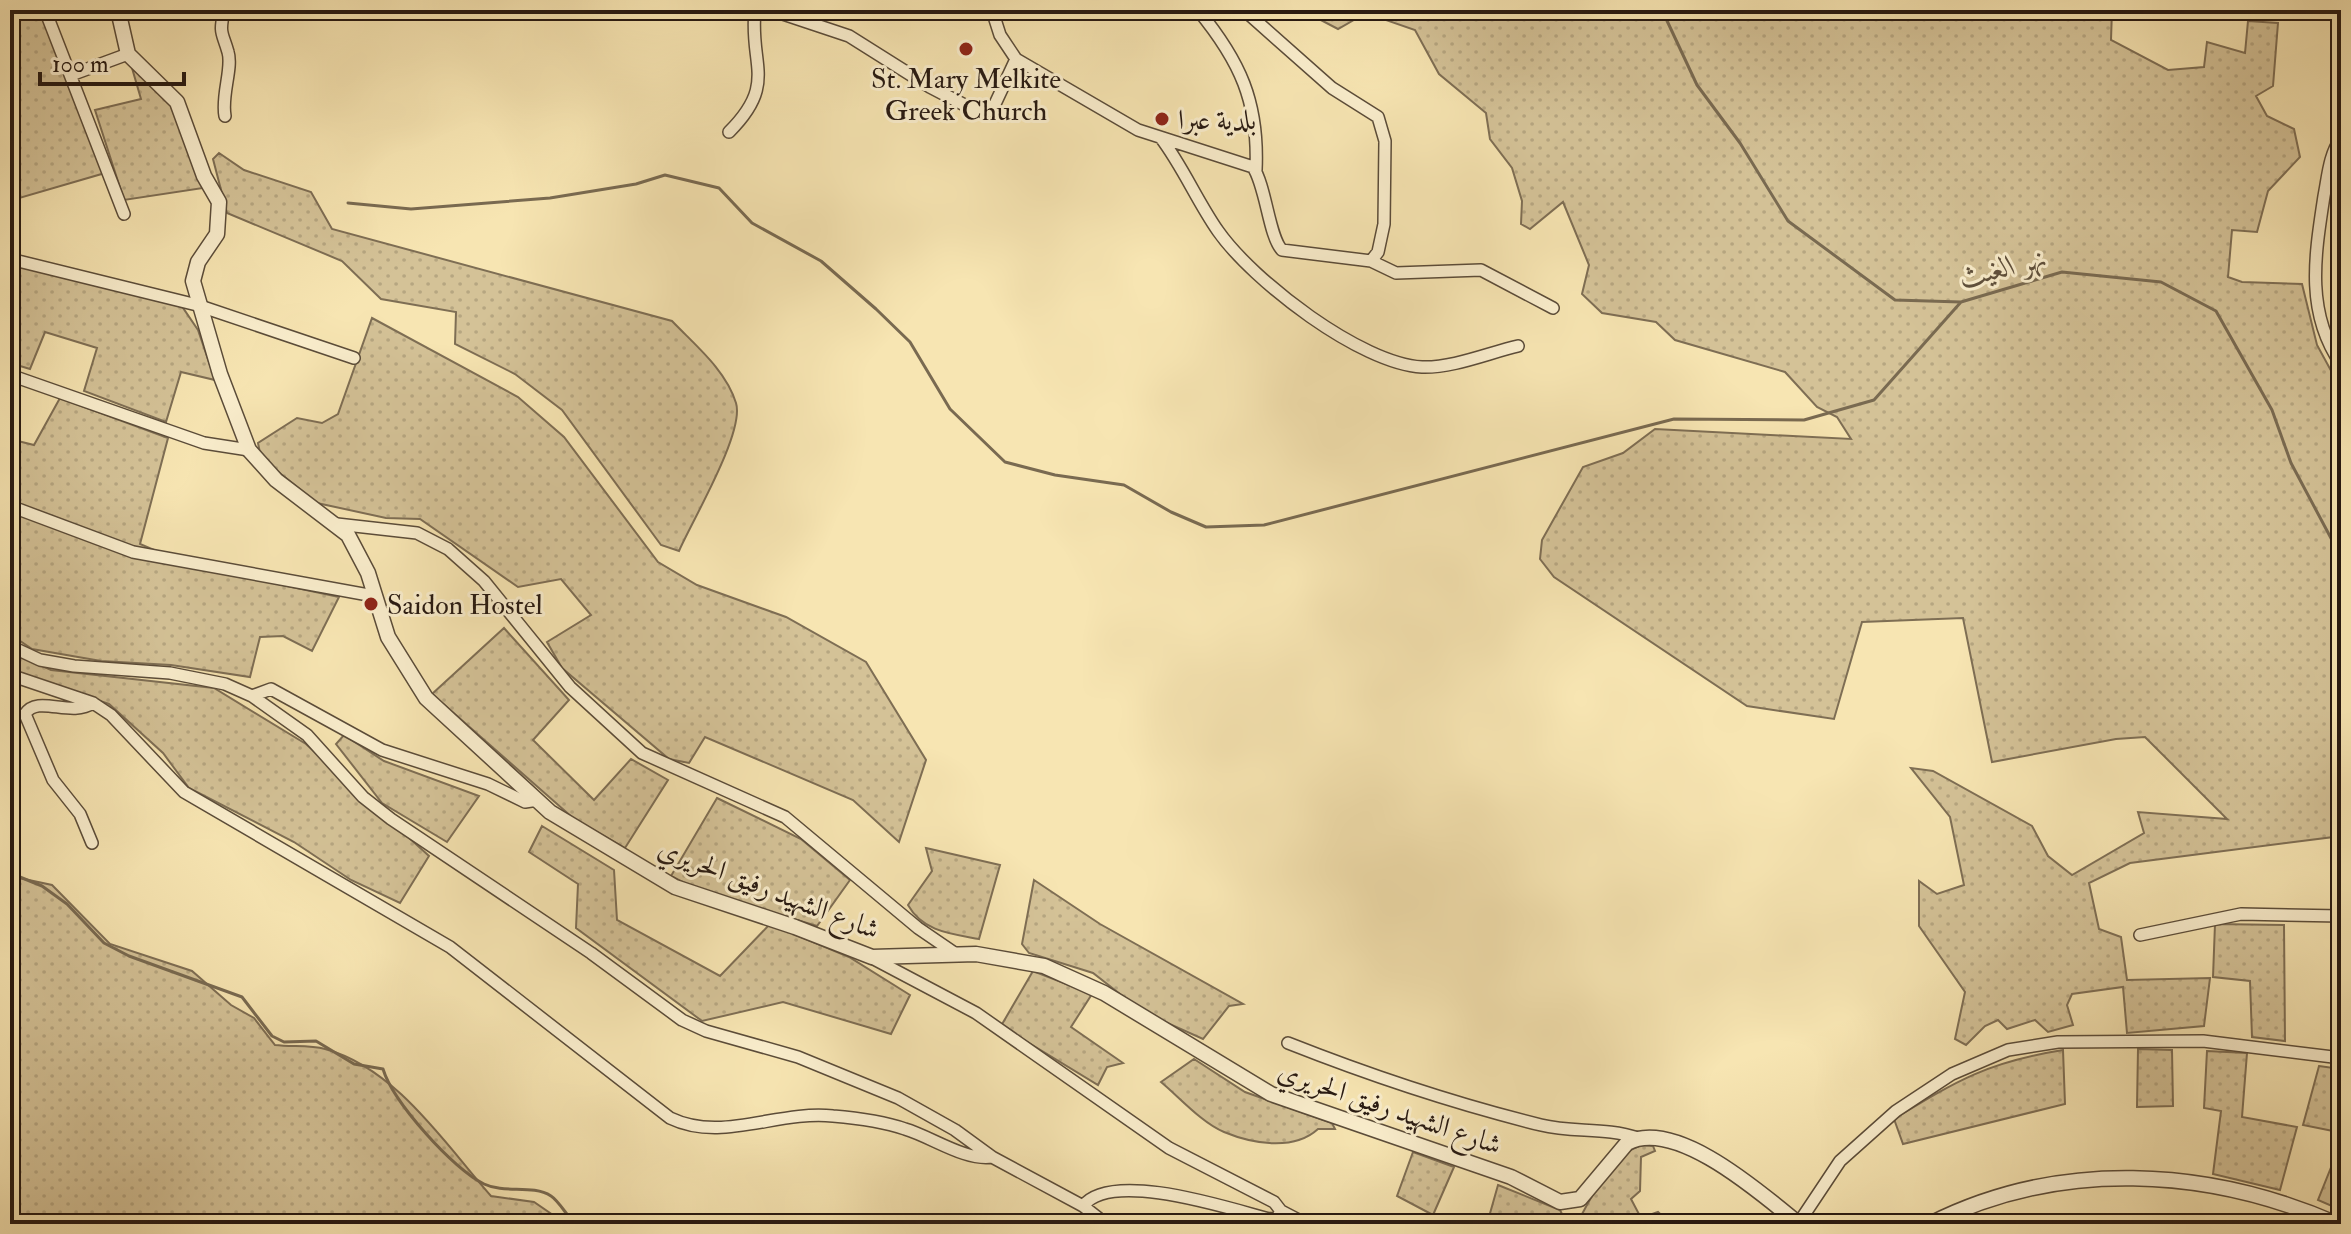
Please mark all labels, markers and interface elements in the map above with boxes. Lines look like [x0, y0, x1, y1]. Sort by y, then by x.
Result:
scale bar [40, 36, 184, 86]
marker: St. Mary Melkite Greek Church [957, 40, 975, 58]
text: 100 m [52, 49, 109, 80]
place label: St. Mary Melkite Greek Church [871, 62, 1061, 129]
place label: بلدية عبرا [1178, 103, 1256, 138]
marker: بلدية عبرا [1153, 110, 1171, 128]
water label: نهر الغيث [1955, 239, 2051, 296]
place label: Saidon Hostel [387, 588, 543, 623]
marker: Saidon Hostel [362, 595, 380, 613]
street label: شارع الشهيد رفيق الحريري [651, 831, 884, 952]
street label: شارع الشهيد رفيق الحريري [1271, 1054, 1506, 1168]

